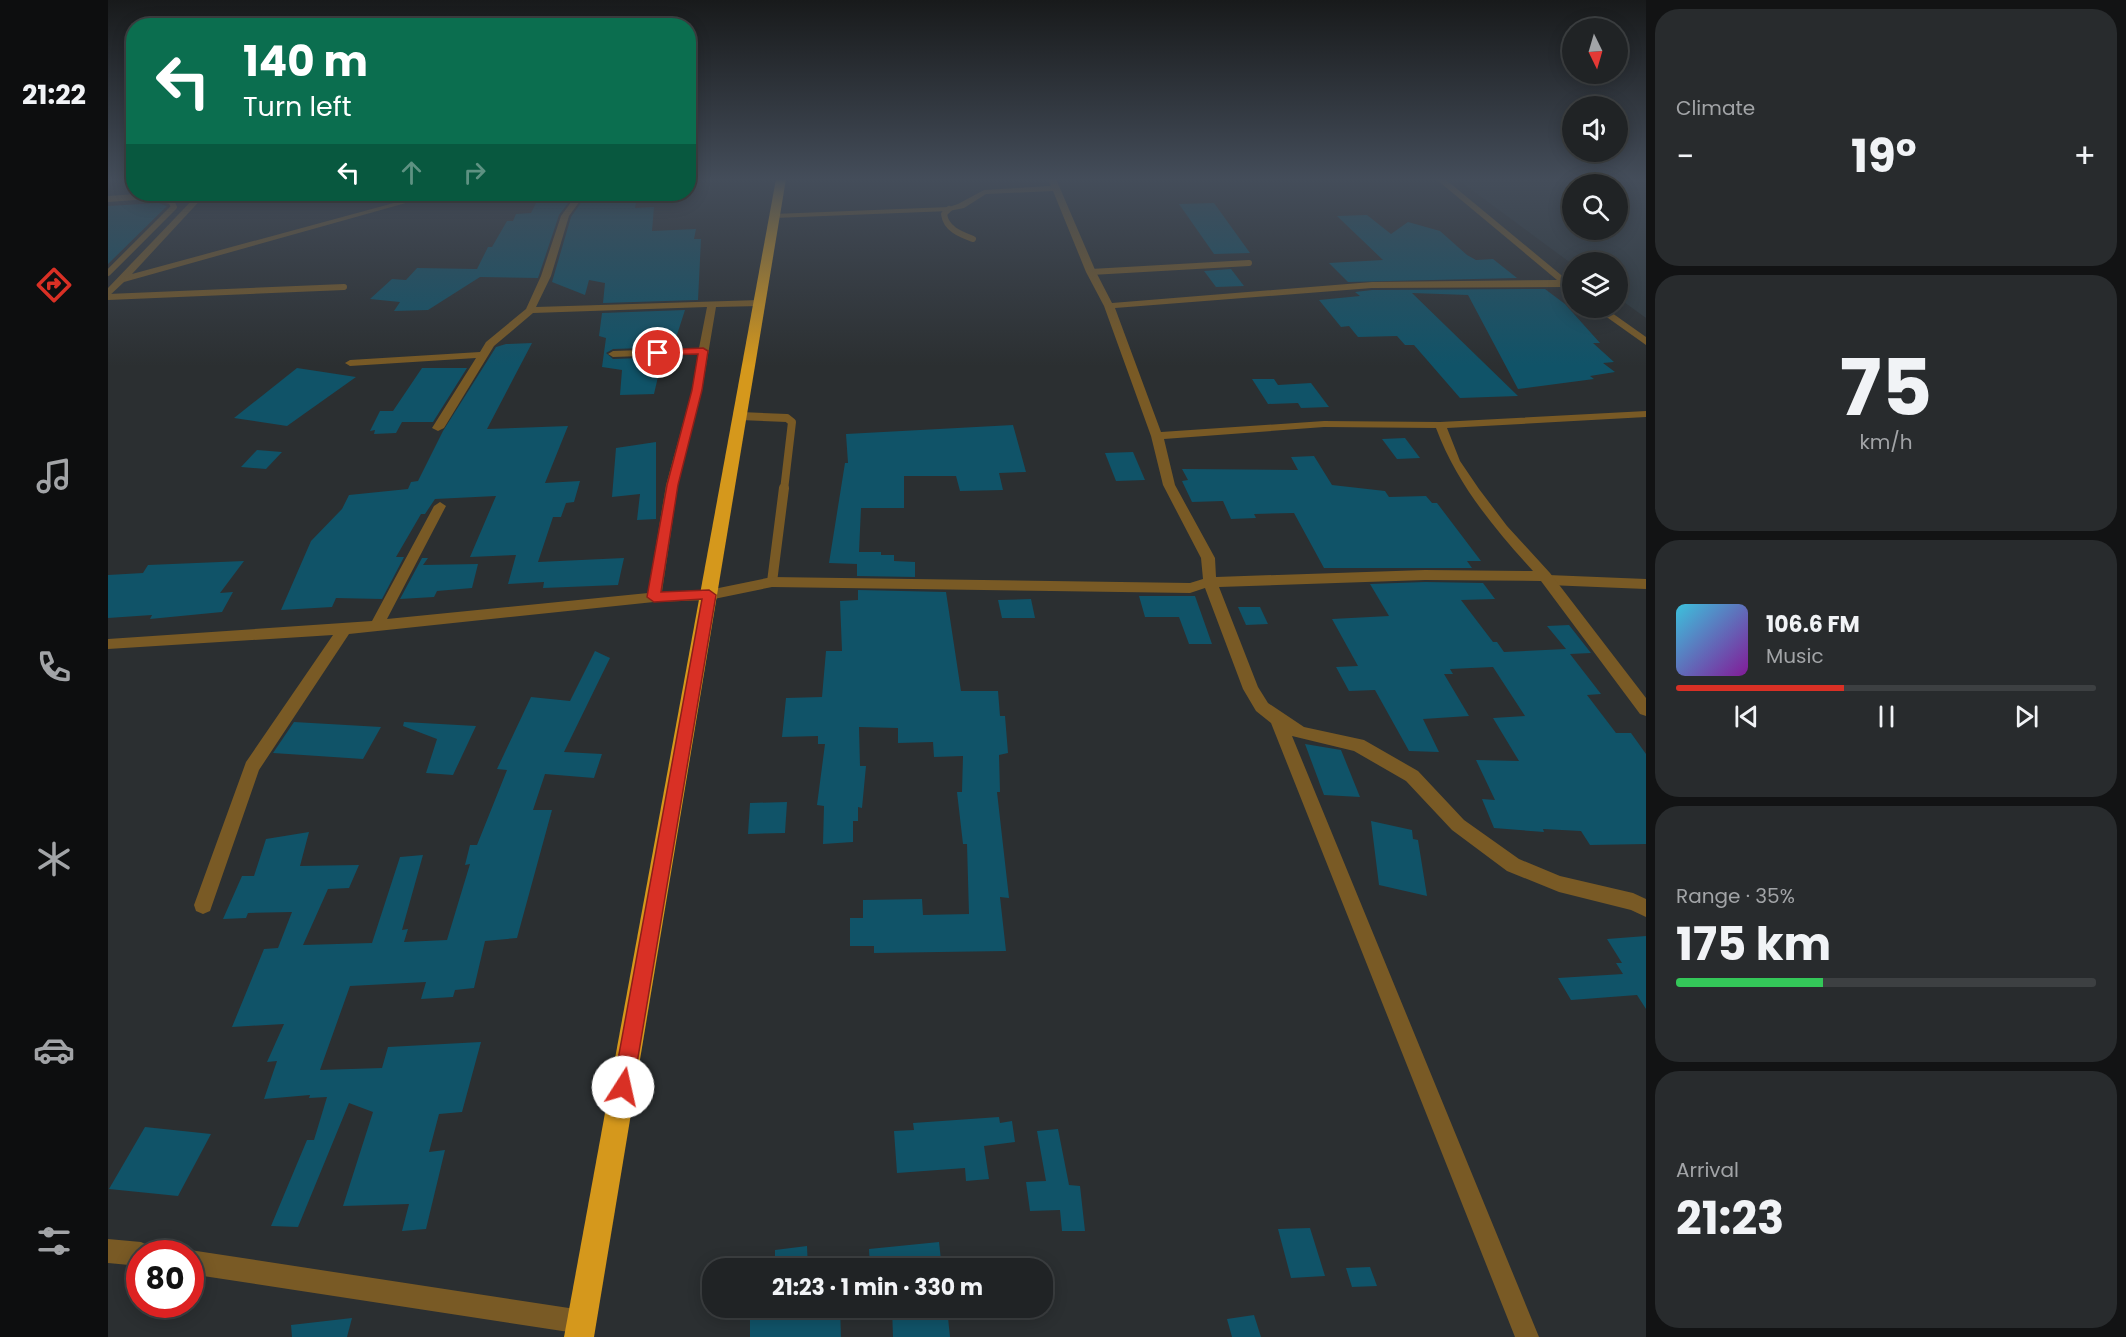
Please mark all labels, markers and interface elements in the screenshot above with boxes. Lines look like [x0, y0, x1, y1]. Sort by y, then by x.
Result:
north arrow [1562, 18, 1628, 84]
map controls [1562, 18, 1628, 318]
text: 140 m [243, 32, 368, 91]
icon: left [144, 42, 222, 120]
text: 21:22 [22, 76, 86, 113]
text: Turn left [243, 88, 352, 125]
text: Climate [1676, 94, 1755, 122]
button: sound [1562, 96, 1628, 162]
text: 19° [1851, 125, 1917, 188]
text: − [1676, 133, 1694, 180]
text: + [2073, 133, 2096, 180]
icon: left [332, 156, 365, 189]
icon: ahead [395, 156, 428, 189]
icon: right [458, 156, 491, 189]
button: search [1562, 174, 1628, 240]
button: layers [1562, 252, 1628, 318]
icon: directions [33, 264, 75, 306]
pin [632, 327, 683, 378]
text: 75 [1840, 333, 1932, 442]
icon: arrive [641, 336, 674, 369]
text: km/h [1859, 428, 1913, 456]
icon: music [33, 455, 75, 497]
text: 106.6 FM [1766, 609, 1860, 640]
text: Music [1766, 642, 1824, 670]
icon: phone [33, 646, 75, 688]
icon: previous [1730, 700, 1763, 733]
icon: pause [1870, 700, 1903, 733]
icon: next [2010, 700, 2043, 733]
icon: climate [33, 838, 75, 880]
text: Range · 35% [1676, 882, 1795, 910]
text: 175 km [1676, 913, 1831, 976]
icon: car [33, 1029, 75, 1071]
position arrow [591, 1055, 655, 1119]
text: Arrival [1676, 1156, 1739, 1184]
text: 21:23 [1676, 1187, 1784, 1250]
icon: filters [33, 1220, 75, 1262]
speed limit sign: 80 [126, 1240, 204, 1318]
text: 21:23 · 1 min · 330 m [772, 1272, 983, 1303]

